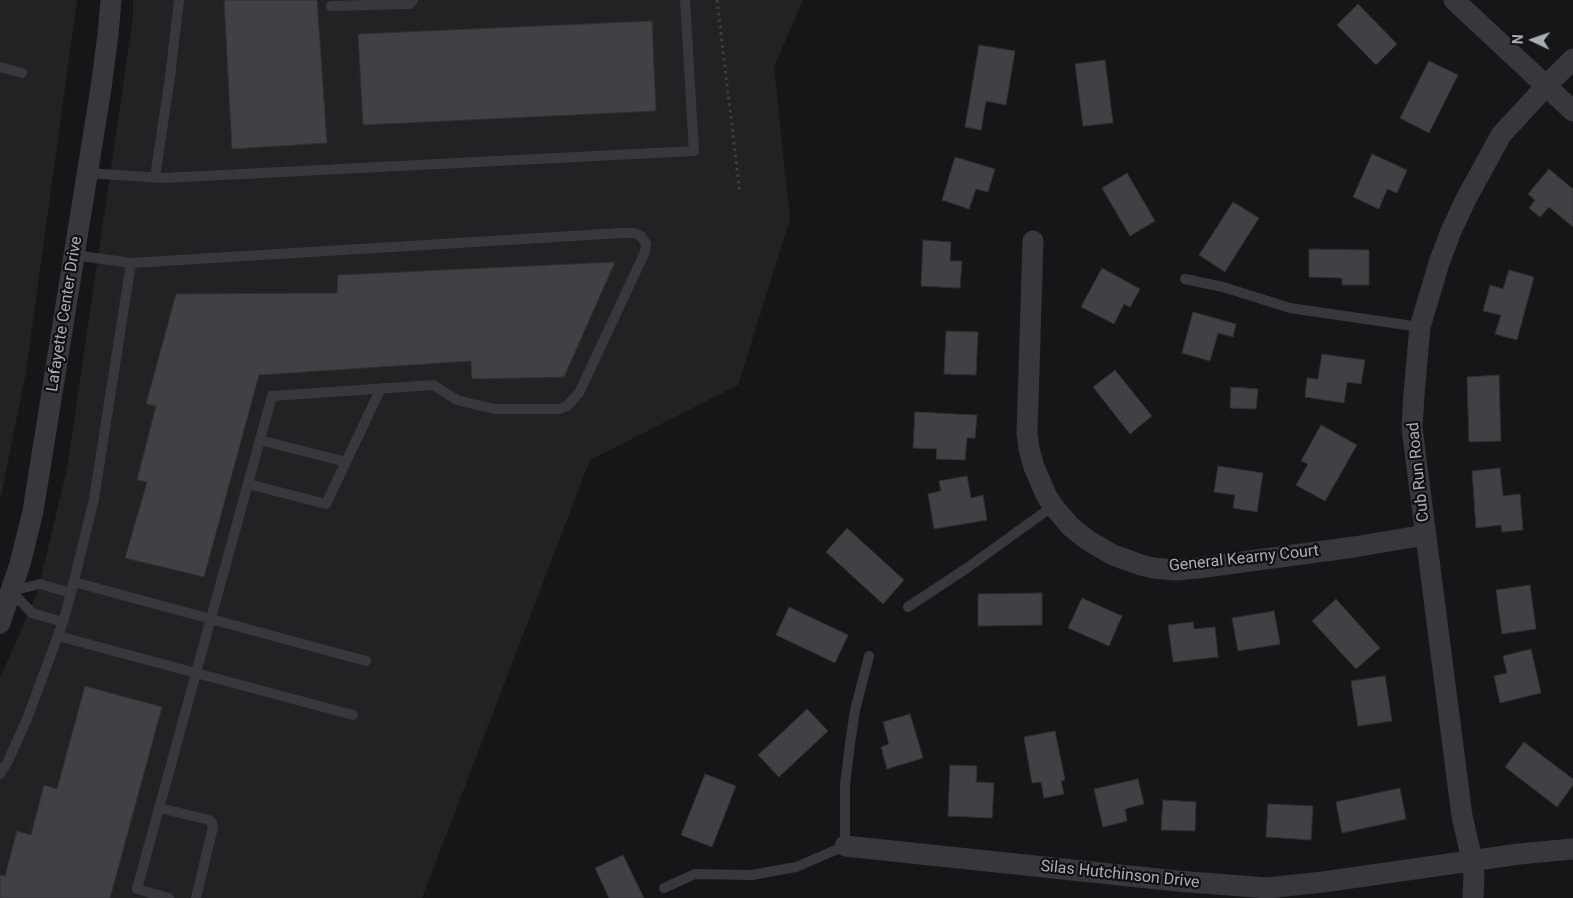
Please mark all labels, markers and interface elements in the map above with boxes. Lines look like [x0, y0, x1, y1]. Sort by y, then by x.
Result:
north arrow [1508, 15, 1558, 65]
text: N [1510, 34, 1526, 45]
street label: Lafayette Center Drive [43, 235, 87, 393]
street label: Cub Run Road [1404, 421, 1434, 523]
street label: General Kearny Court [1168, 542, 1320, 576]
street label: Silas Hutchinson Drive [1040, 857, 1200, 893]

